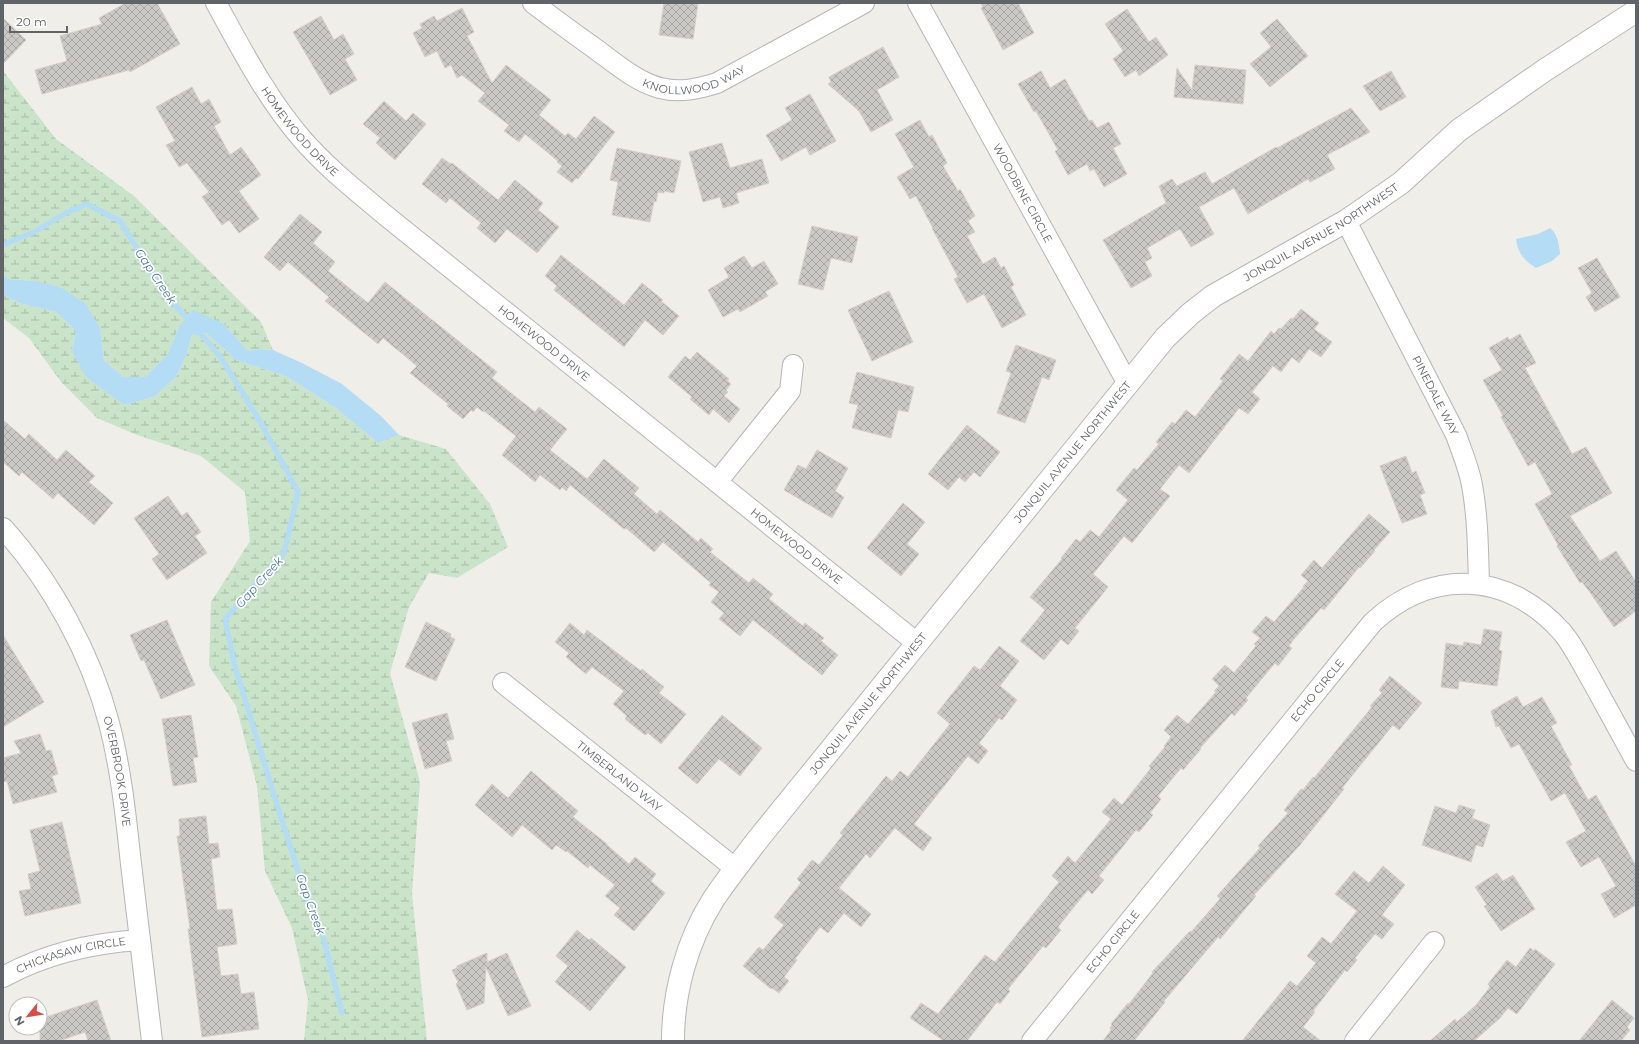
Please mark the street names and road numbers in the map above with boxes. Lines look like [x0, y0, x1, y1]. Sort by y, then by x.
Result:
street label: KNOLLWOOD WAY [640, 62, 748, 97]
street label: HOMEWOOD DRIVE [258, 84, 342, 179]
street label: WOODBINE CIRCLE [990, 141, 1056, 245]
street label: JONQUIL AVENUE NORTHWEST [1240, 180, 1401, 285]
street label: HOMEWOOD DRIVE [495, 302, 593, 384]
street label: PINEDALE WAY [1409, 353, 1462, 437]
street label: JONQUIL AVENUE NORTHWEST [1010, 378, 1135, 526]
street label: HOMEWOOD DRIVE [748, 505, 845, 587]
street label: JONQUIL AVENUE NORTHWEST [806, 629, 930, 778]
street label: ECHO CIRCLE [1288, 656, 1347, 725]
street label: OVERBROOK DRIVE [100, 714, 134, 827]
street label: TIMBERLAND WAY [574, 738, 665, 814]
street label: ECHO CIRCLE [1083, 907, 1143, 976]
street label: CHICKASAW CIRCLE [14, 934, 126, 976]

